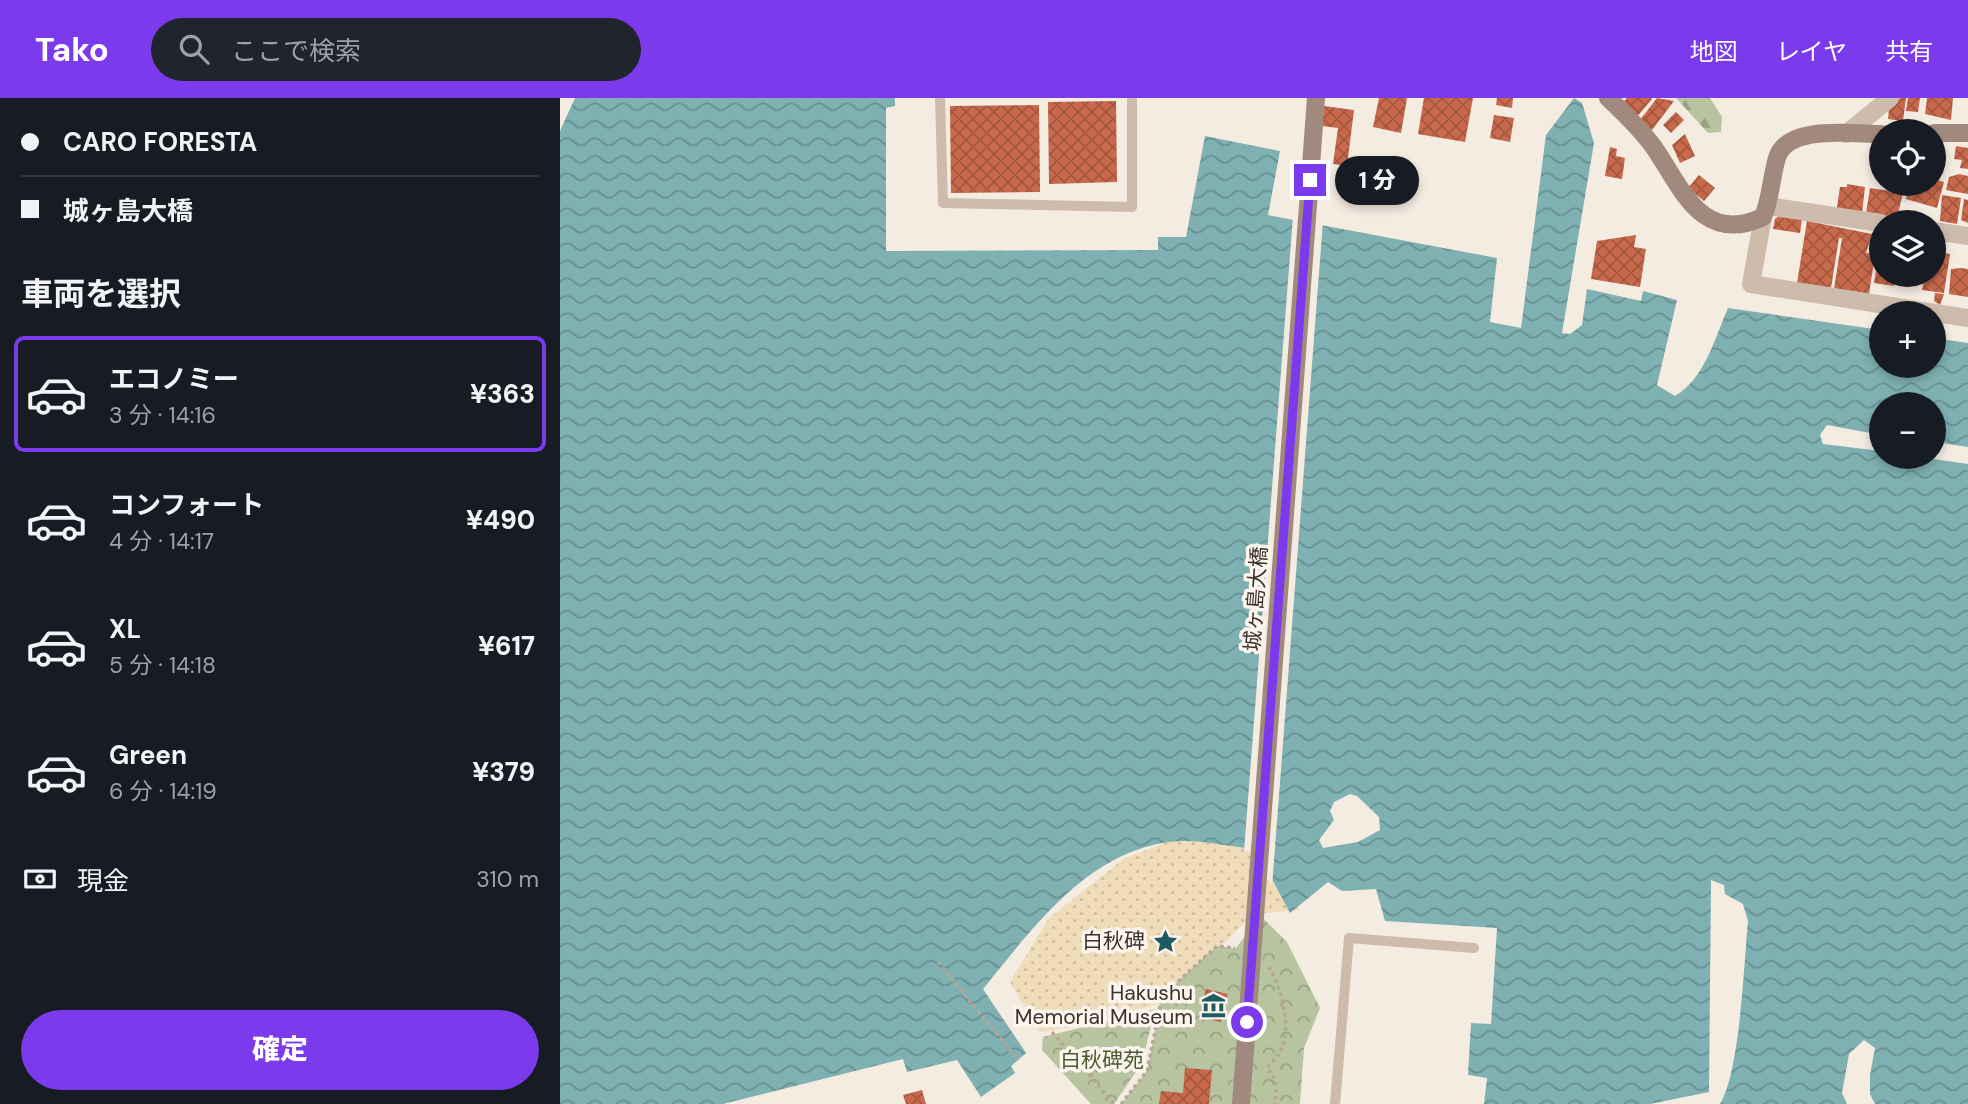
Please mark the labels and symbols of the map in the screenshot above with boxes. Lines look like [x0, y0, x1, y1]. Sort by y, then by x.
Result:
callout: 1 分 [1334, 155, 1418, 204]
route end [1294, 164, 1326, 196]
street label: 城ヶ島大橋 [1238, 546, 1274, 652]
place label: 白秋碑 [1082, 927, 1145, 955]
place icon: 白秋碑 [1151, 927, 1179, 955]
place label: Hakushu Memorial Museum [1015, 979, 1193, 1031]
museum icon: Hakushu Memorial Museum [1199, 991, 1227, 1019]
route start [1231, 1006, 1263, 1038]
park label: 白秋碑苑 [1060, 1046, 1144, 1074]

